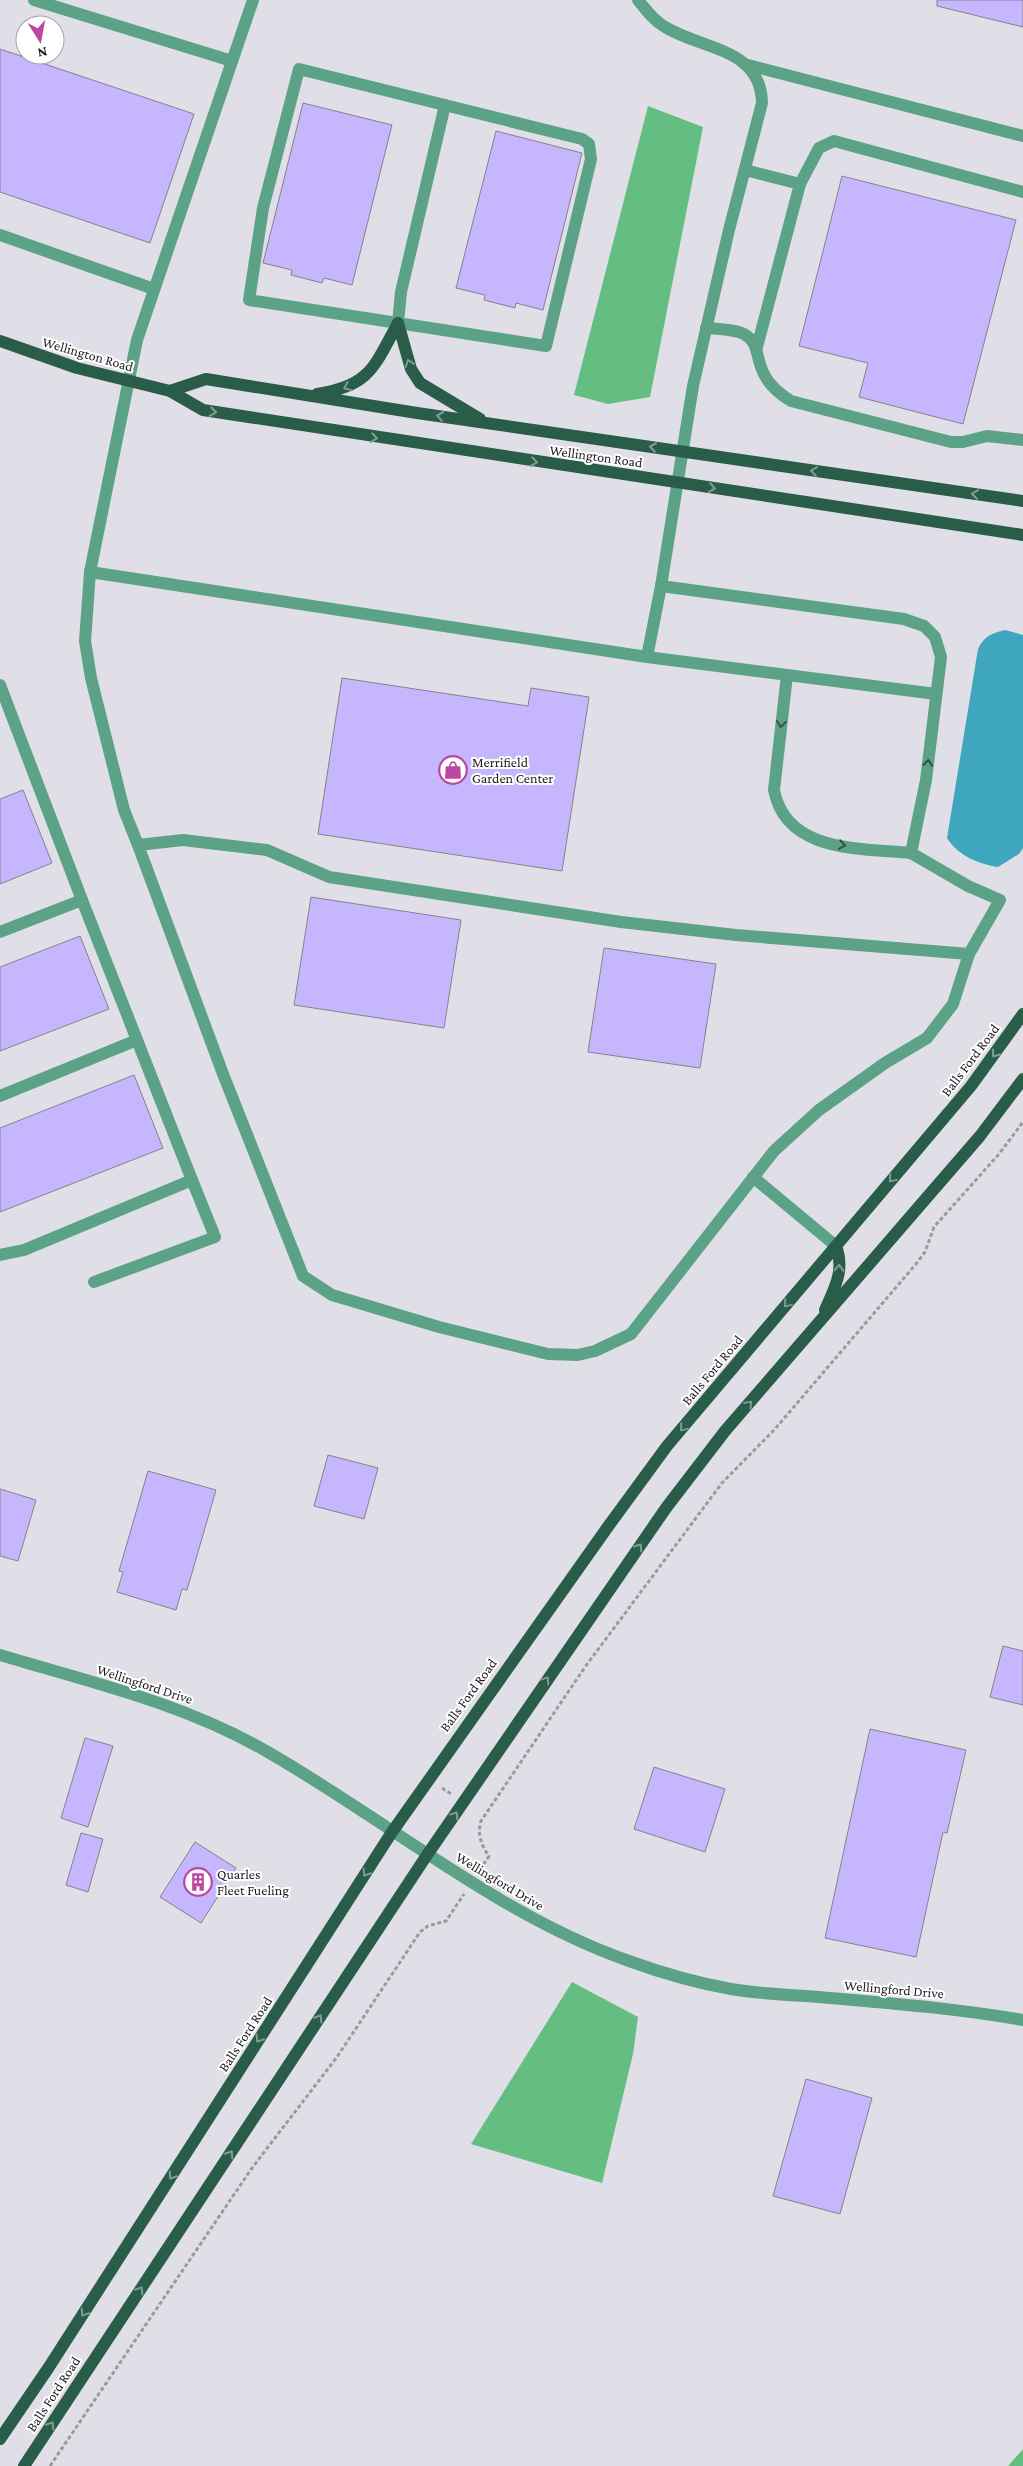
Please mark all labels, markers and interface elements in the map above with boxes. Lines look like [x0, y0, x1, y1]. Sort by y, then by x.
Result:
north arrow [15, 15, 65, 65]
text: N [36, 44, 49, 62]
street label: Wellington Road [41, 333, 136, 375]
one-way arrow [405, 359, 415, 367]
one-way arrow [343, 380, 352, 391]
one-way arrow [209, 407, 218, 417]
one-way arrow [436, 412, 445, 422]
one-way arrow [369, 432, 378, 442]
street label: Wellington Road [548, 442, 644, 471]
one-way arrow [649, 443, 657, 453]
one-way arrow [531, 456, 539, 467]
one-way arrow [810, 466, 818, 476]
one-way arrow [708, 483, 717, 493]
one-way arrow [970, 489, 979, 499]
one-way arrow [776, 720, 787, 728]
place label: Merrifield Garden Center [472, 754, 553, 786]
shop icon: Merrifield Garden Center [438, 755, 468, 785]
one-way arrow [922, 758, 933, 766]
one-way arrow [837, 840, 846, 850]
street label: Balls Ford Road [938, 1020, 1003, 1099]
one-way arrow [992, 1048, 1001, 1058]
one-way arrow [889, 1174, 898, 1183]
one-way arrow [834, 1263, 845, 1271]
one-way arrow [784, 1298, 793, 1307]
street label: Balls Ford Road [678, 1331, 746, 1408]
one-way arrow [743, 1401, 752, 1410]
one-way arrow [680, 1422, 688, 1431]
one-way arrow [633, 1543, 642, 1553]
street label: Balls Ford Road [436, 1655, 500, 1735]
street label: Wellingford Drive [95, 1661, 195, 1707]
one-way arrow [540, 1677, 549, 1686]
one-way arrow [449, 1811, 458, 1820]
street label: Wellingford Drive [453, 1848, 547, 1914]
place label: Quarles Fleet Fueling [217, 1866, 289, 1898]
building icon: Quarles Fleet Fueling [183, 1867, 213, 1897]
one-way arrow [363, 1868, 372, 1877]
street label: Wellingford Drive [844, 1977, 944, 2001]
street label: Balls Ford Road [215, 1993, 276, 2075]
one-way arrow [313, 2014, 323, 2023]
one-way arrow [256, 2034, 266, 2043]
one-way arrow [224, 2150, 233, 2160]
one-way arrow [168, 2171, 178, 2180]
one-way arrow [134, 2286, 144, 2295]
one-way arrow [81, 2307, 90, 2317]
street label: Balls Ford Road [23, 2353, 84, 2435]
one-way arrow [45, 2422, 54, 2431]

